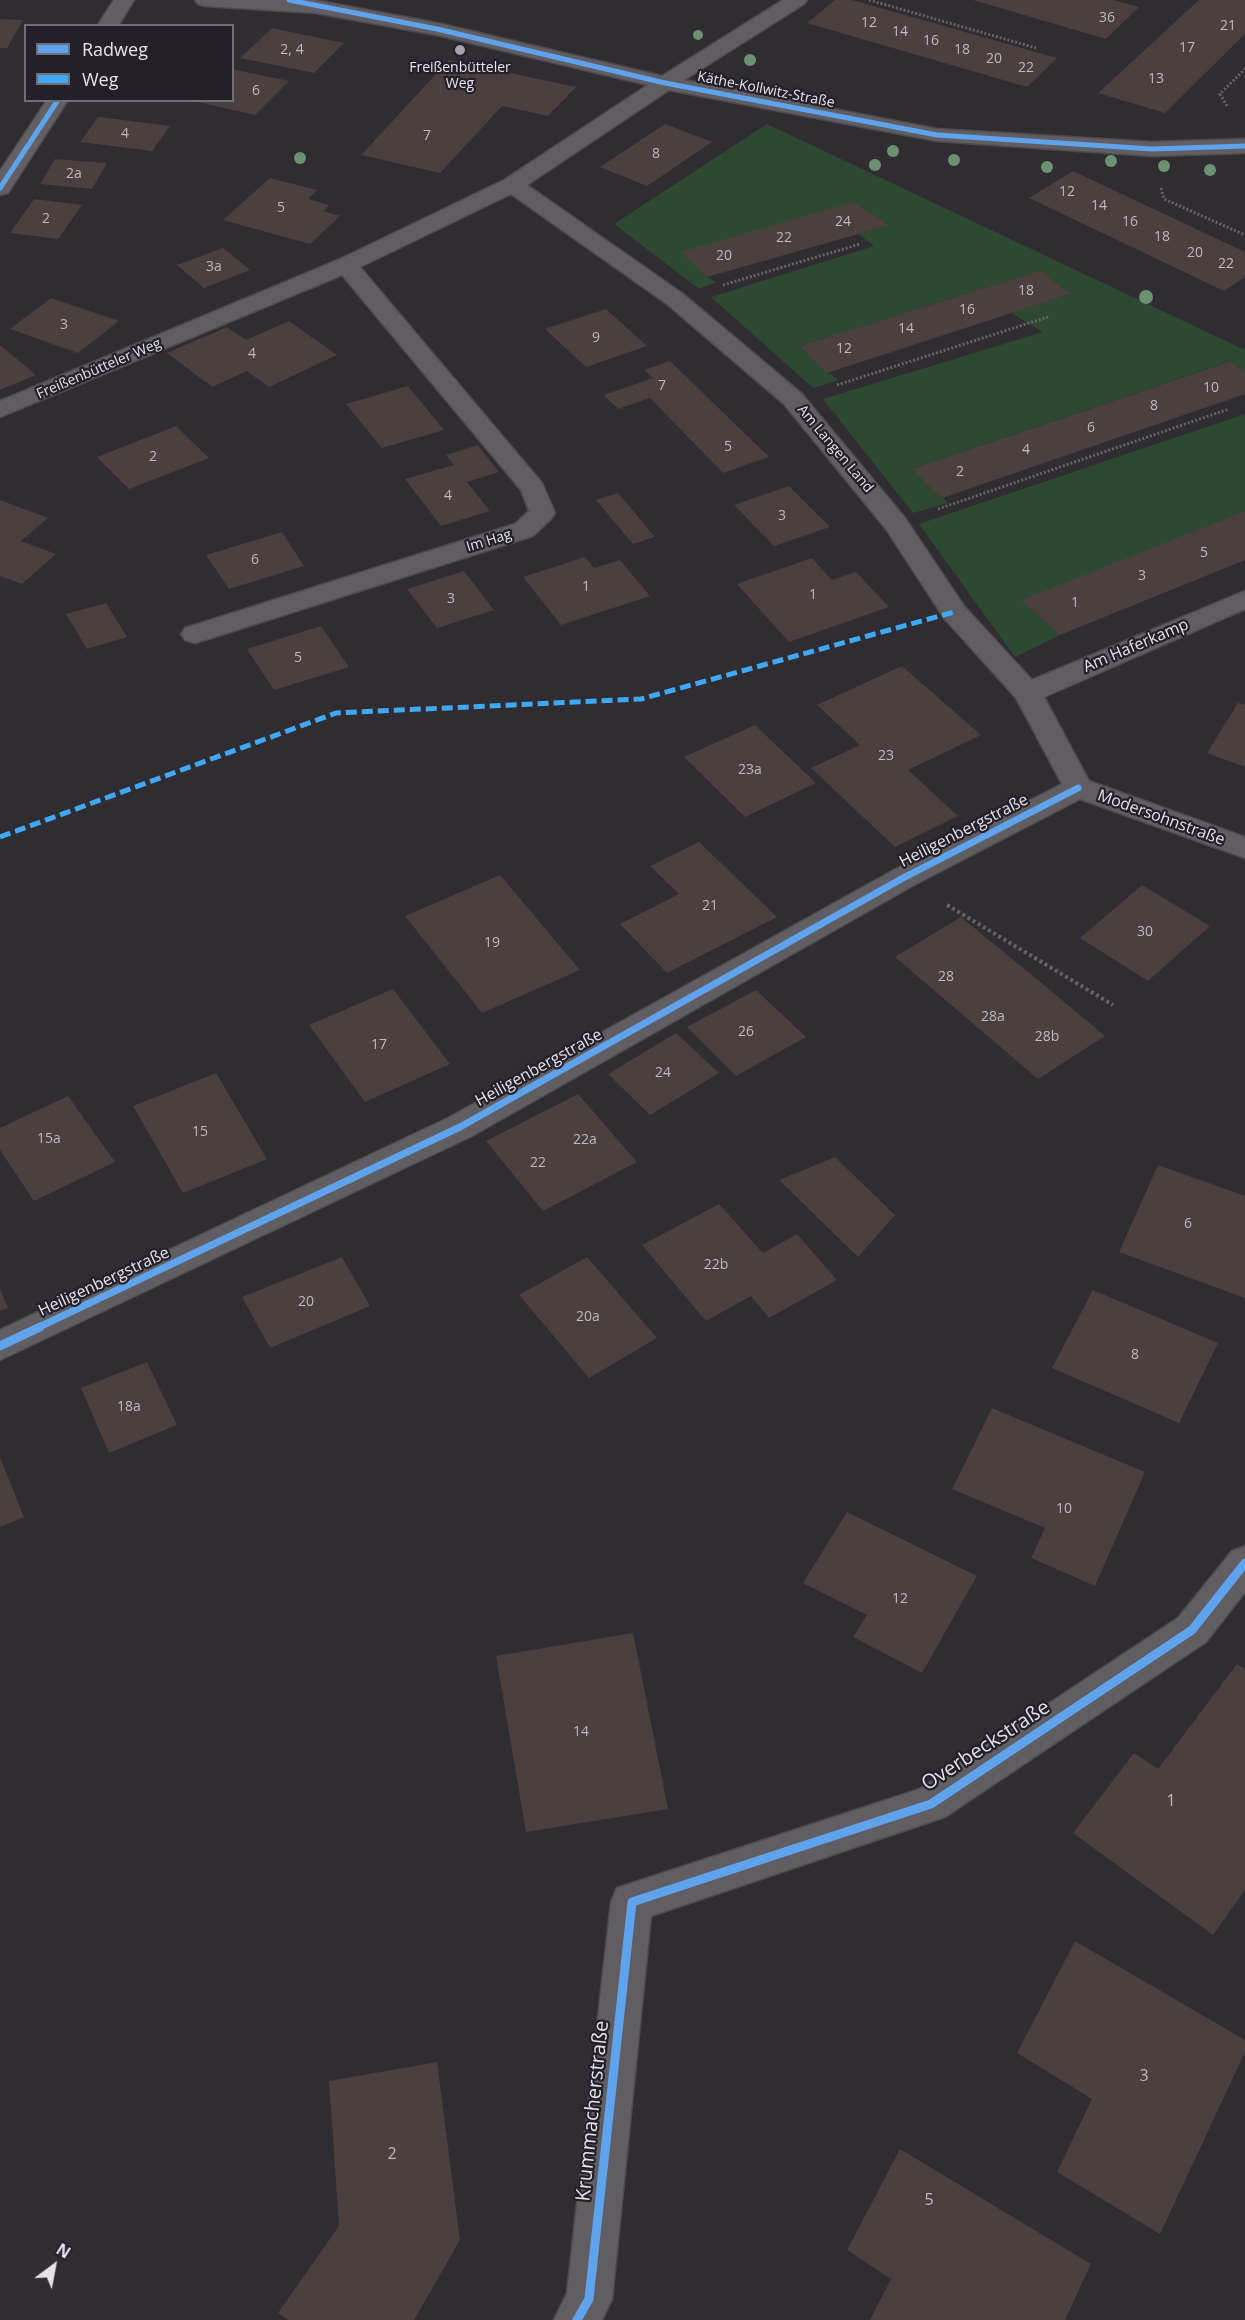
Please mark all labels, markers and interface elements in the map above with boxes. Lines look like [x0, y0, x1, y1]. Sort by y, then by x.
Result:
house number: 36 [1099, 10, 1115, 26]
house number: 12 [861, 15, 877, 31]
house number: 21 [1220, 18, 1236, 34]
legend [24, 24, 234, 102]
house number: 14 [892, 24, 908, 40]
house number: 16 [923, 33, 939, 49]
text: Radweg [82, 37, 148, 61]
house number: 17 [1179, 40, 1195, 56]
house number: 2, 4 [280, 42, 304, 58]
house number: 18 [954, 42, 970, 58]
marker: Freißenbütteler Weg [453, 43, 467, 57]
house number: 20 [986, 51, 1002, 67]
place label: Freißenbütteler Weg [409, 60, 511, 92]
house number: 22 [1018, 60, 1034, 76]
text: Weg [82, 67, 119, 91]
street label: Käthe-Kollwitz-Straße [696, 68, 836, 112]
house number: 13 [1148, 71, 1164, 87]
house number: 6 [252, 83, 260, 99]
house number: 4 [121, 126, 129, 142]
house number: 7 [423, 128, 431, 144]
house number: 8 [652, 146, 660, 162]
house number: 2a [66, 166, 82, 182]
house number: 12 [1059, 184, 1075, 200]
house number: 14 [1091, 198, 1107, 214]
house number: 5 [277, 200, 285, 216]
house number: 2 [42, 211, 50, 227]
house number: 24 [835, 214, 851, 230]
house number: 16 [1122, 214, 1138, 230]
house number: 18 [1154, 229, 1170, 245]
house number: 22 [776, 230, 792, 246]
house number: 20 [1187, 245, 1203, 261]
house number: 20 [716, 248, 732, 264]
house number: 22 [1218, 256, 1234, 272]
house number: 3a [206, 259, 222, 275]
house number: 18 [1018, 283, 1034, 299]
house number: 16 [959, 302, 975, 318]
house number: 3 [60, 317, 68, 333]
house number: 14 [898, 321, 914, 337]
house number: 9 [592, 330, 600, 346]
street label: Freißenbütteler Weg [34, 335, 164, 403]
house number: 12 [836, 341, 852, 357]
house number: 4 [248, 346, 256, 362]
house number: 7 [658, 378, 666, 394]
house number: 10 [1203, 380, 1219, 396]
house number: 8 [1150, 398, 1158, 414]
street label: Am Langen Land [794, 402, 876, 496]
house number: 6 [1087, 420, 1095, 436]
house number: 5 [724, 439, 732, 455]
house number: 4 [1022, 442, 1030, 458]
house number: 2 [149, 449, 157, 465]
house number: 2 [956, 464, 964, 480]
house number: 4 [444, 488, 452, 504]
house number: 3 [778, 508, 786, 524]
street label: Im Hag [464, 526, 514, 556]
house number: 5 [1200, 545, 1208, 561]
house number: 6 [251, 552, 259, 568]
house number: 3 [1138, 568, 1146, 584]
house number: 1 [582, 579, 590, 595]
house number: 1 [809, 587, 817, 603]
house number: 3 [447, 591, 455, 607]
house number: 1 [1071, 595, 1079, 611]
street label: Am Haferkamp [1080, 615, 1192, 677]
house number: 5 [294, 650, 302, 666]
house number: 23 [878, 748, 894, 764]
house number: 23a [738, 762, 762, 778]
street label: Modersohnstraße [1095, 786, 1227, 850]
street label: Heiligenbergstraße [896, 790, 1032, 872]
house number: 21 [702, 898, 718, 914]
house number: 30 [1137, 924, 1153, 940]
house number: 19 [484, 935, 500, 951]
house number: 28 [938, 969, 954, 985]
house number: 28a [981, 1009, 1005, 1025]
house number: 26 [738, 1024, 754, 1040]
street label: Heiligenbergstraße [472, 1025, 606, 1111]
house number: 28b [1035, 1029, 1059, 1045]
house number: 17 [371, 1037, 387, 1053]
house number: 24 [655, 1065, 671, 1081]
house number: 15 [192, 1124, 208, 1140]
house number: 15a [37, 1131, 61, 1147]
house number: 22a [573, 1132, 597, 1148]
house number: 22 [530, 1155, 546, 1171]
house number: 6 [1184, 1216, 1192, 1232]
street label: Heiligenbergstraße [36, 1243, 172, 1321]
house number: 22b [704, 1257, 728, 1273]
house number: 20 [298, 1294, 314, 1310]
house number: 20a [576, 1309, 600, 1325]
house number: 8 [1131, 1347, 1139, 1363]
house number: 18a [117, 1399, 141, 1415]
house number: 10 [1056, 1501, 1072, 1517]
house number: 12 [892, 1591, 908, 1607]
street label: Overbeckstraße [917, 1696, 1055, 1796]
house number: 14 [573, 1724, 589, 1740]
house number: 1 [1166, 1791, 1176, 1811]
street label: Krummacherstraße [572, 2019, 614, 2203]
house number: 3 [1139, 2066, 1149, 2086]
house number: 2 [387, 2144, 397, 2164]
house number: 5 [924, 2190, 934, 2210]
north arrow [24, 2236, 84, 2296]
text: N [52, 2238, 75, 2264]

